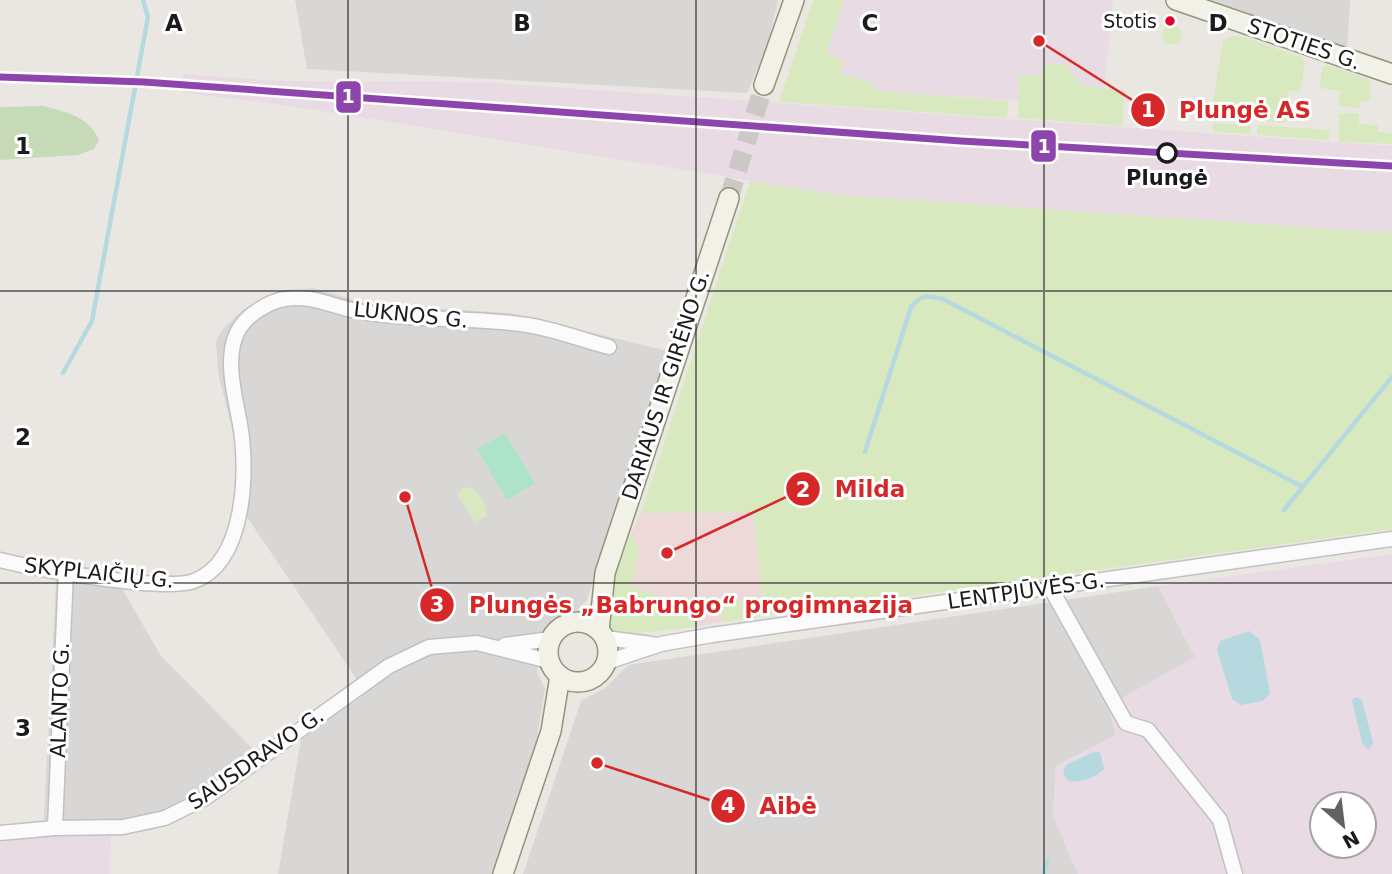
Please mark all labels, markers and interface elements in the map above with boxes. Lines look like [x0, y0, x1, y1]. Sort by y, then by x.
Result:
text: A [165, 10, 183, 36]
text: B [513, 10, 531, 36]
text: C [862, 10, 878, 36]
place label: Stotis [1103, 10, 1157, 32]
text: D [1208, 10, 1228, 36]
street label: STOTIES G. [1244, 13, 1364, 75]
marker: Stotis [1163, 14, 1177, 28]
line badge: 1 [335, 80, 362, 114]
text: 1 [341, 85, 355, 107]
callout: Plungė AS [1130, 88, 1325, 132]
text: Plungė AS [1179, 97, 1311, 123]
text: 1 [1141, 98, 1155, 122]
line badge: 1 [1030, 129, 1057, 163]
text: 1 [15, 133, 31, 159]
text: 1 [1037, 135, 1051, 157]
marker: Plungė [1157, 143, 1177, 163]
place label: Plungė [1126, 166, 1208, 190]
street label: DARIAUS IR GIRĖNO G. [617, 267, 715, 503]
street label: LUKNOS G. [353, 297, 469, 333]
text: 2 [15, 424, 31, 450]
callout: Milda [786, 467, 919, 511]
text: Milda [835, 476, 905, 502]
text: 2 [796, 478, 810, 502]
street label: SKYPLAIČIŲ G. [23, 552, 175, 593]
street label: LENTPJŪVĖS G. [946, 567, 1106, 614]
callout: Plungės „Babrungo“ progimnazija [420, 583, 926, 627]
text: Plungės „Babrungo“ progimnazija [469, 592, 913, 618]
text: 3 [430, 593, 444, 617]
street label: ALANTO G. [46, 642, 74, 758]
street label: SAUSDRAVO G. [184, 703, 328, 815]
text: 3 [15, 715, 31, 741]
callout: Aibė [710, 784, 831, 828]
north arrow [1308, 790, 1378, 860]
text: Aibė [759, 793, 817, 819]
text: 4 [721, 794, 735, 818]
text: N [1339, 827, 1363, 853]

